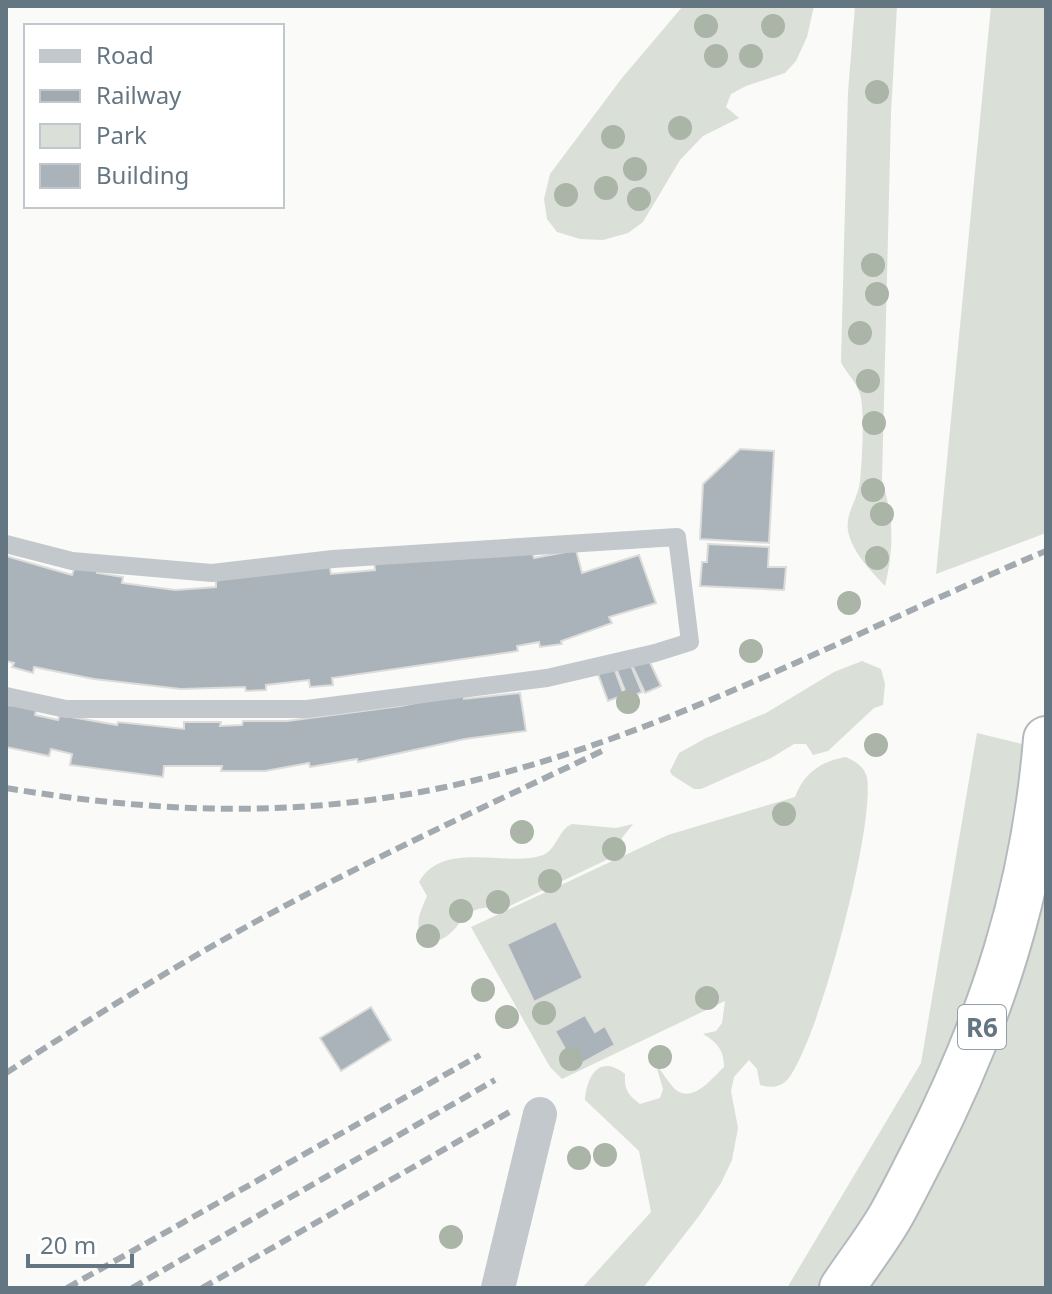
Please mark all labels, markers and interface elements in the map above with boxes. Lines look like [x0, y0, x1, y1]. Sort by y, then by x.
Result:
legend [24, 24, 284, 208]
text: Road [96, 38, 154, 71]
text: Railway [96, 78, 182, 111]
text: Park [96, 118, 147, 151]
text: Building [96, 158, 189, 191]
road number: R6 [958, 1005, 1006, 1049]
scale bar [28, 1218, 132, 1268]
text: 20 m [40, 1228, 96, 1261]

